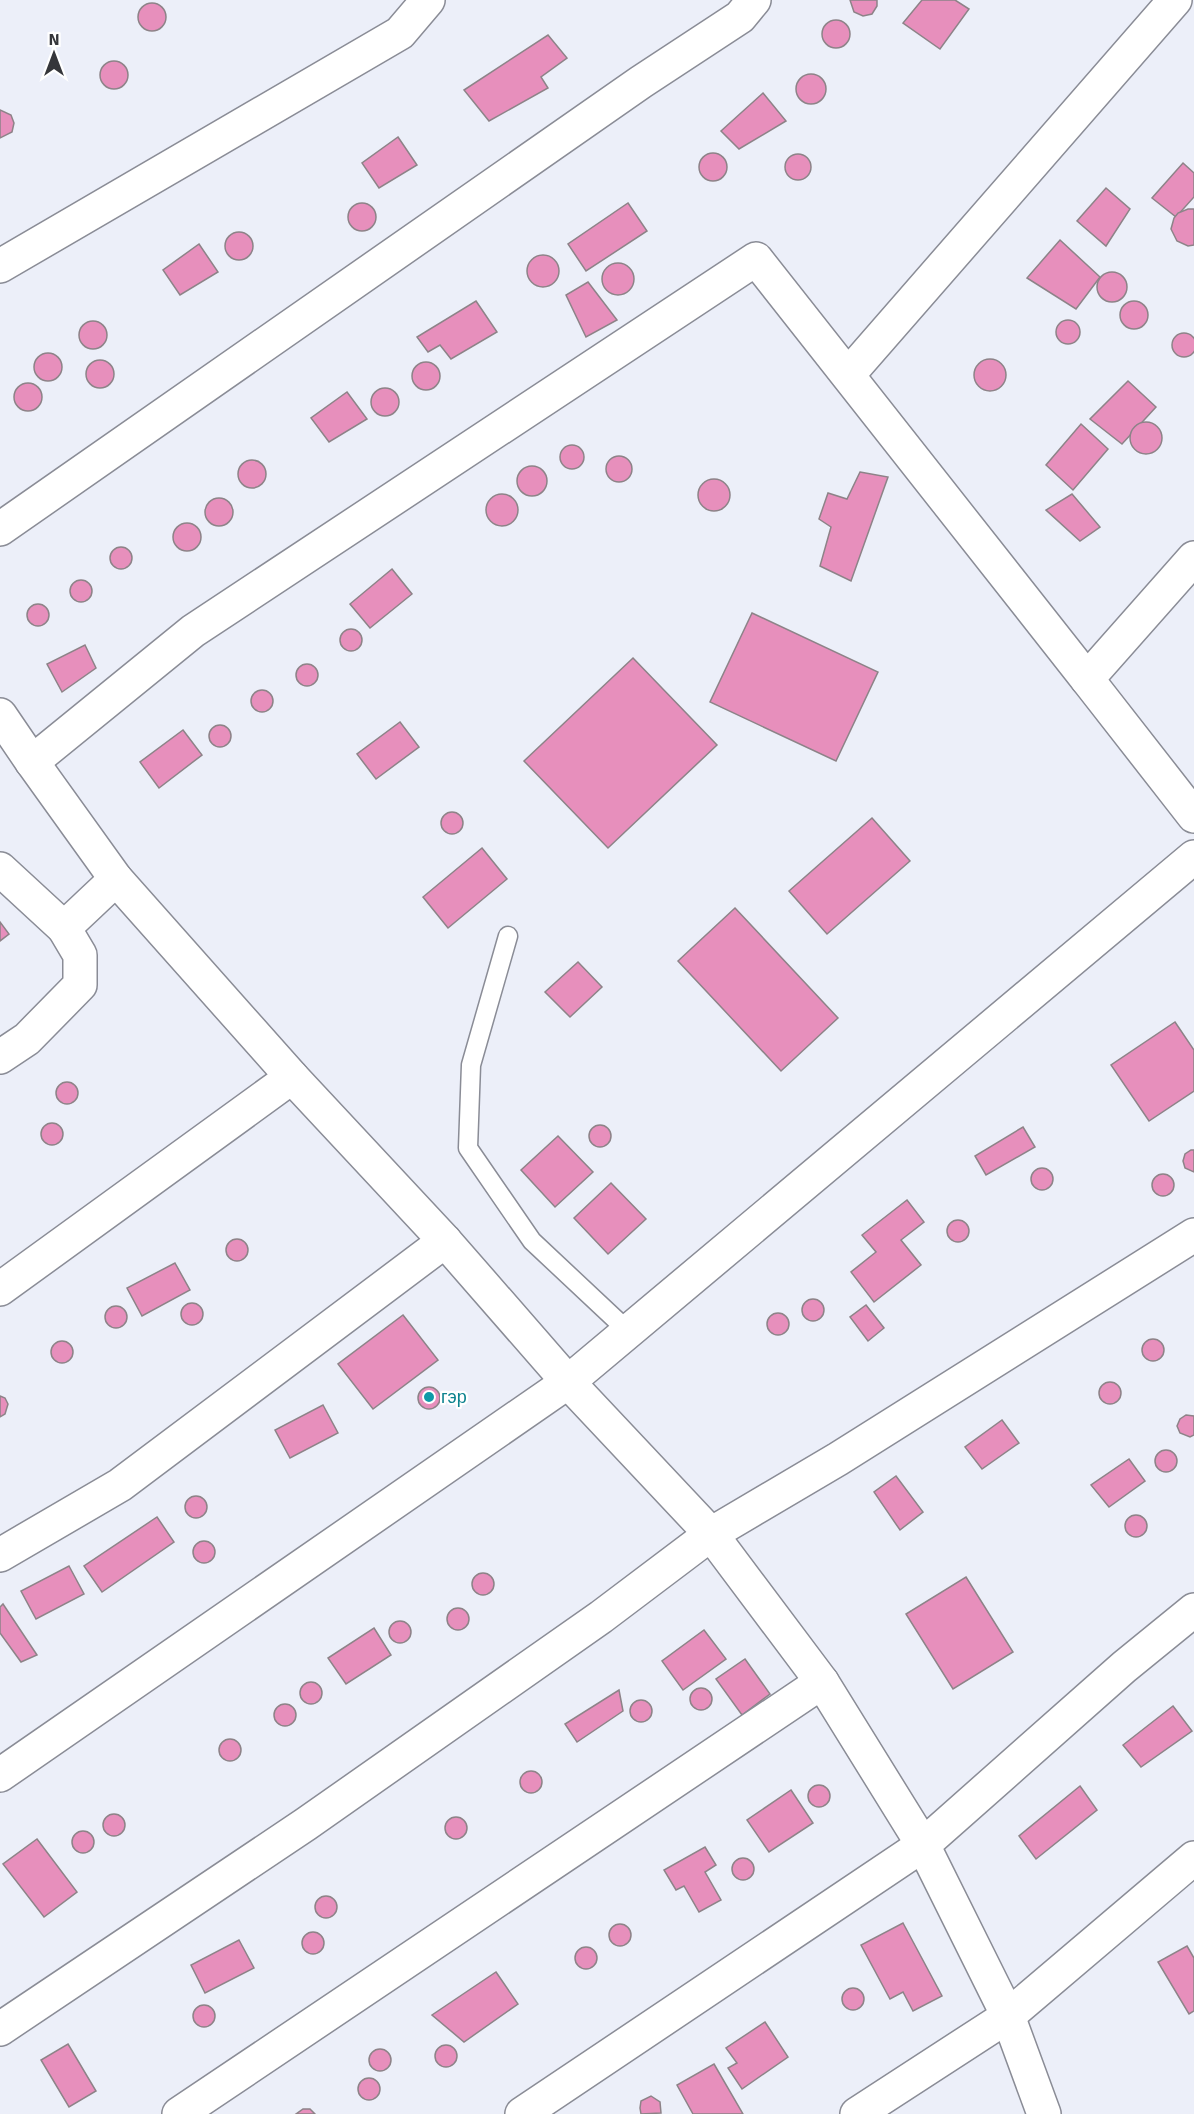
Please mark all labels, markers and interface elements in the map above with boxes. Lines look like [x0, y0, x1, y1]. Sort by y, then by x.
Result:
north arrow [24, 24, 84, 84]
text: N [48, 30, 60, 50]
place label: гэр [441, 1386, 467, 1408]
marker: гэр [422, 1390, 436, 1404]

